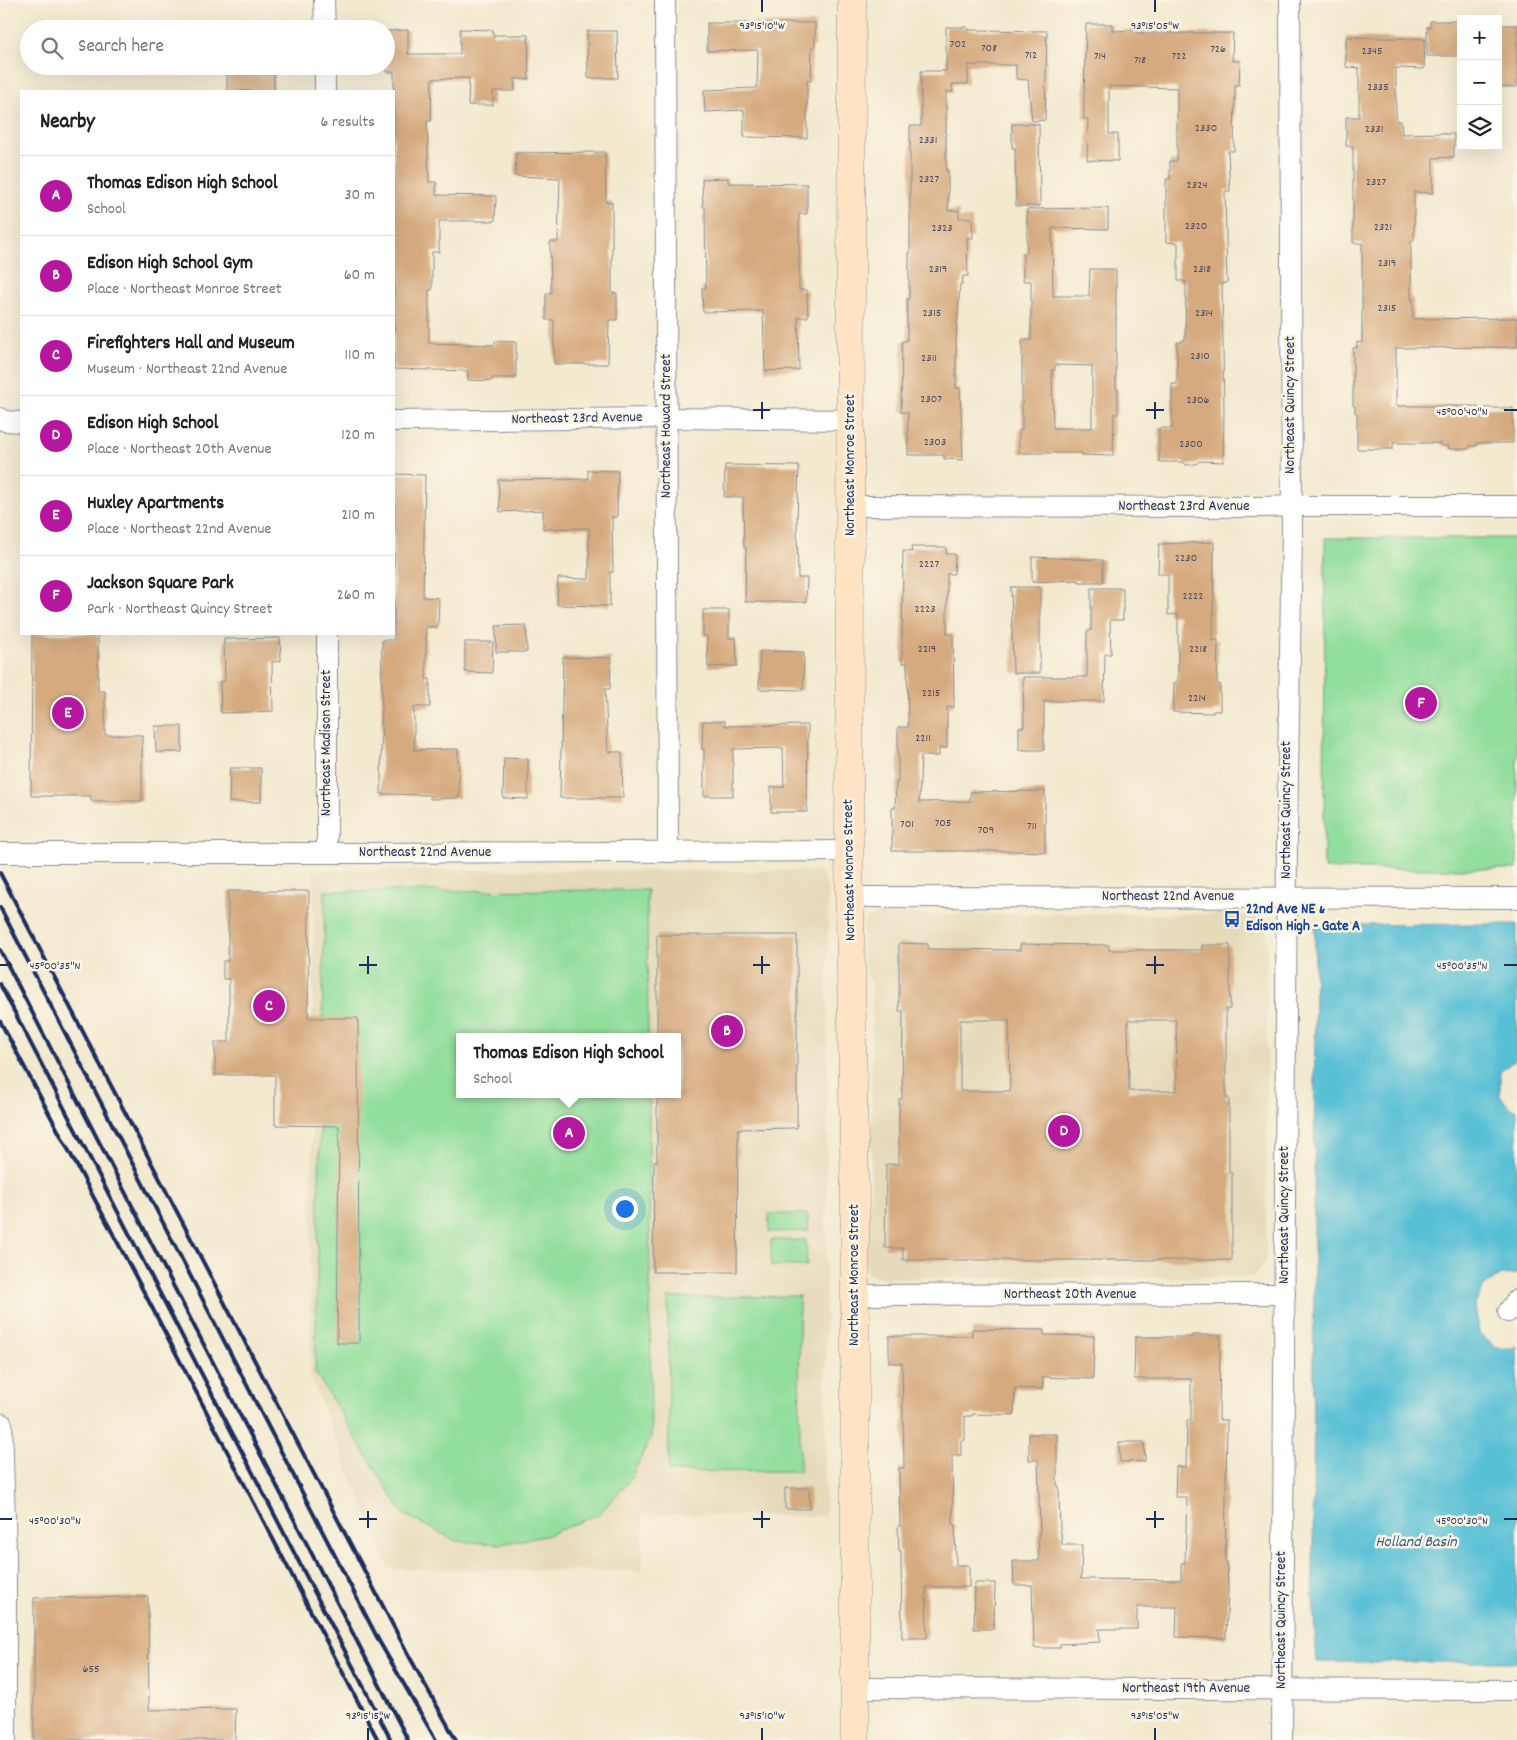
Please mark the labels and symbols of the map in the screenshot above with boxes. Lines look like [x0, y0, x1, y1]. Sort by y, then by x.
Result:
text: 93°15'10"W [739, 18, 785, 35]
text: 93°15'05"W [1131, 18, 1179, 35]
house number: 702 [950, 36, 966, 53]
house number: 708 [981, 40, 997, 57]
house number: 726 [1210, 41, 1226, 58]
house number: 2345 [1361, 43, 1383, 60]
house number: 712 [1025, 47, 1037, 64]
house number: 714 [1094, 48, 1106, 65]
house number: 722 [1171, 48, 1187, 65]
house number: 718 [1134, 52, 1146, 69]
house number: 2335 [1367, 79, 1389, 96]
house number: 2330 [1195, 120, 1217, 137]
house number: 2331 [1365, 121, 1383, 138]
house number: 2331 [919, 132, 937, 149]
house number: 2327 [919, 171, 940, 188]
house number: 2327 [1366, 174, 1387, 191]
house number: 2324 [1187, 177, 1207, 194]
house number: 2320 [1185, 218, 1207, 235]
house number: 2321 [1374, 219, 1392, 236]
house number: 2323 [931, 220, 953, 237]
house number: 2319 [1378, 255, 1396, 272]
house number: 2319 [929, 261, 947, 278]
house number: 2318 [1193, 261, 1211, 278]
house number: 2315 [1378, 300, 1396, 317]
house number: 2315 [923, 305, 941, 322]
house number: 2314 [1195, 305, 1213, 322]
street label: Northeast Quincy Street [1280, 336, 1302, 474]
house number: 2310 [1190, 348, 1210, 365]
house number: 2311 [921, 350, 937, 367]
street label: Northeast Howard Street [656, 353, 678, 498]
house number: 2307 [920, 391, 942, 408]
house number: 2306 [1187, 392, 1210, 409]
street label: Northeast Monroe Street [840, 393, 862, 536]
text: 45°00'40"N [1436, 404, 1488, 421]
street label: Northeast 23rd Avenue [511, 407, 643, 431]
house number: 2303 [924, 434, 946, 451]
house number: 2300 [1179, 436, 1203, 453]
street label: Northeast 23rd Avenue [1118, 496, 1250, 518]
house number: 2230 [1175, 550, 1197, 567]
house number: 2227 [919, 556, 940, 573]
house number: 2222 [1183, 588, 1203, 605]
house number: 2223 [914, 601, 936, 618]
house number: 2219 [918, 641, 936, 658]
house number: 2218 [1189, 641, 1207, 658]
street label: Northeast Madison Street [316, 669, 338, 816]
pin: F [1405, 684, 1437, 722]
house number: 2215 [922, 685, 940, 702]
house number: 2214 [1188, 690, 1206, 707]
pin: E [52, 694, 84, 732]
house number: 2211 [915, 730, 931, 747]
street label: Northeast Quincy Street [1276, 741, 1298, 879]
street label: Northeast Monroe Street [838, 798, 862, 941]
house number: 705 [935, 815, 951, 832]
house number: 701 [900, 816, 914, 833]
house number: 711 [1027, 818, 1037, 835]
house number: 709 [978, 822, 994, 839]
street label: Northeast 22nd Avenue [359, 842, 492, 864]
street label: Northeast 22nd Avenue [1102, 886, 1235, 908]
place label: 22nd Ave NE & Edison High - Gate A [1246, 899, 1360, 938]
bus stop icon: 22nd Ave NE & Edison High - Gate A [1222, 909, 1242, 929]
text: 45°00'35"N [30, 958, 81, 975]
text: 45°00'35"N [1437, 958, 1488, 975]
pin: C [253, 987, 285, 1025]
pin: B [711, 1012, 743, 1050]
pin: D [1048, 1112, 1080, 1150]
pin: A [553, 1114, 585, 1152]
street label: Northeast Quincy Street [1274, 1146, 1296, 1284]
your location [612, 1196, 638, 1222]
street label: Northeast Monroe Street [844, 1203, 866, 1346]
street label: Northeast 20th Avenue [1004, 1284, 1137, 1306]
text: 45°00'30"N [29, 1513, 81, 1530]
text: 45°00'30"N [1436, 1513, 1488, 1530]
water label: Holland Basin [1375, 1531, 1457, 1554]
street label: Northeast Quincy Street [1271, 1551, 1293, 1689]
house number: 655 [83, 1661, 100, 1678]
street label: Northeast 19th Avenue [1122, 1678, 1250, 1700]
text: 93°15'15"W [346, 1708, 390, 1725]
text: 93°15'10"W [739, 1708, 785, 1725]
text: 93°15'05"W [1131, 1708, 1179, 1725]

